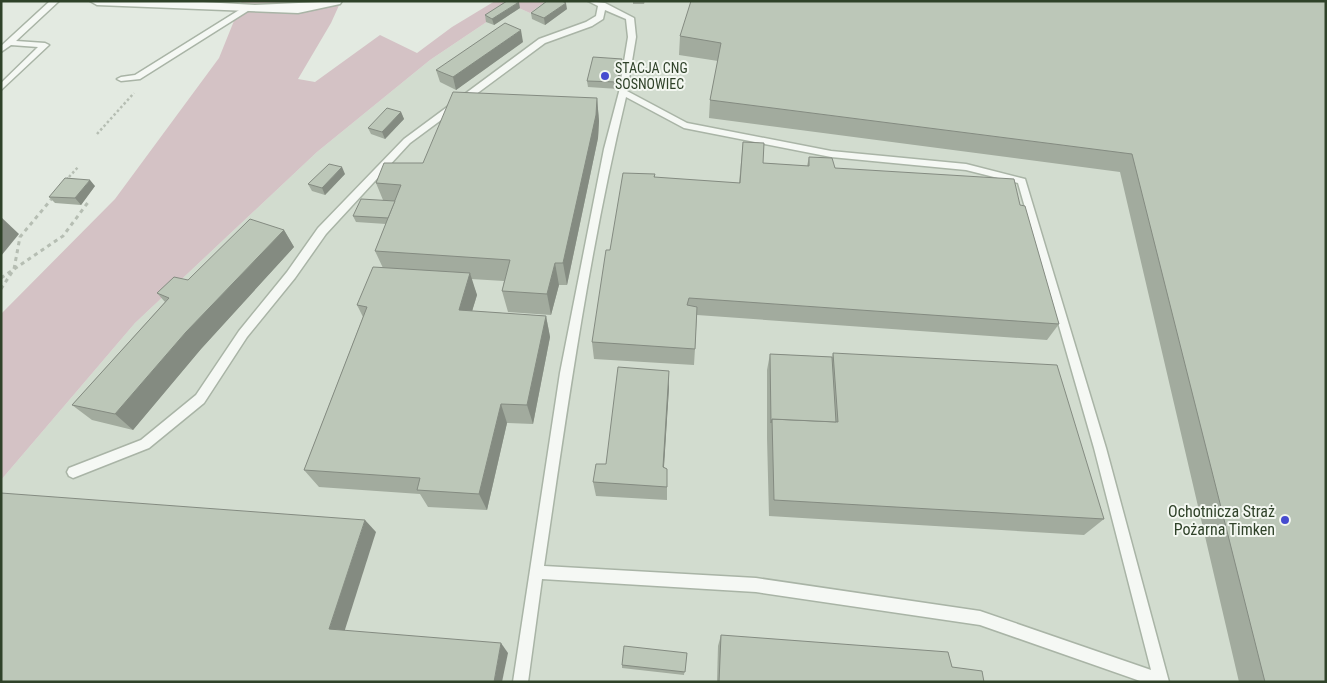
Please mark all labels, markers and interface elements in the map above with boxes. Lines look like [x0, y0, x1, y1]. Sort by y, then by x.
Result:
place label: STACJA CNG SOSNOWIEC [615, 60, 688, 92]
marker: STACJA CNG SOSNOWIEC [599, 70, 611, 82]
place label: Ochotnicza Straż Pożarna Timken [1168, 502, 1275, 539]
marker: Ochotnicza Straż Pożarna Timken [1279, 514, 1291, 526]

